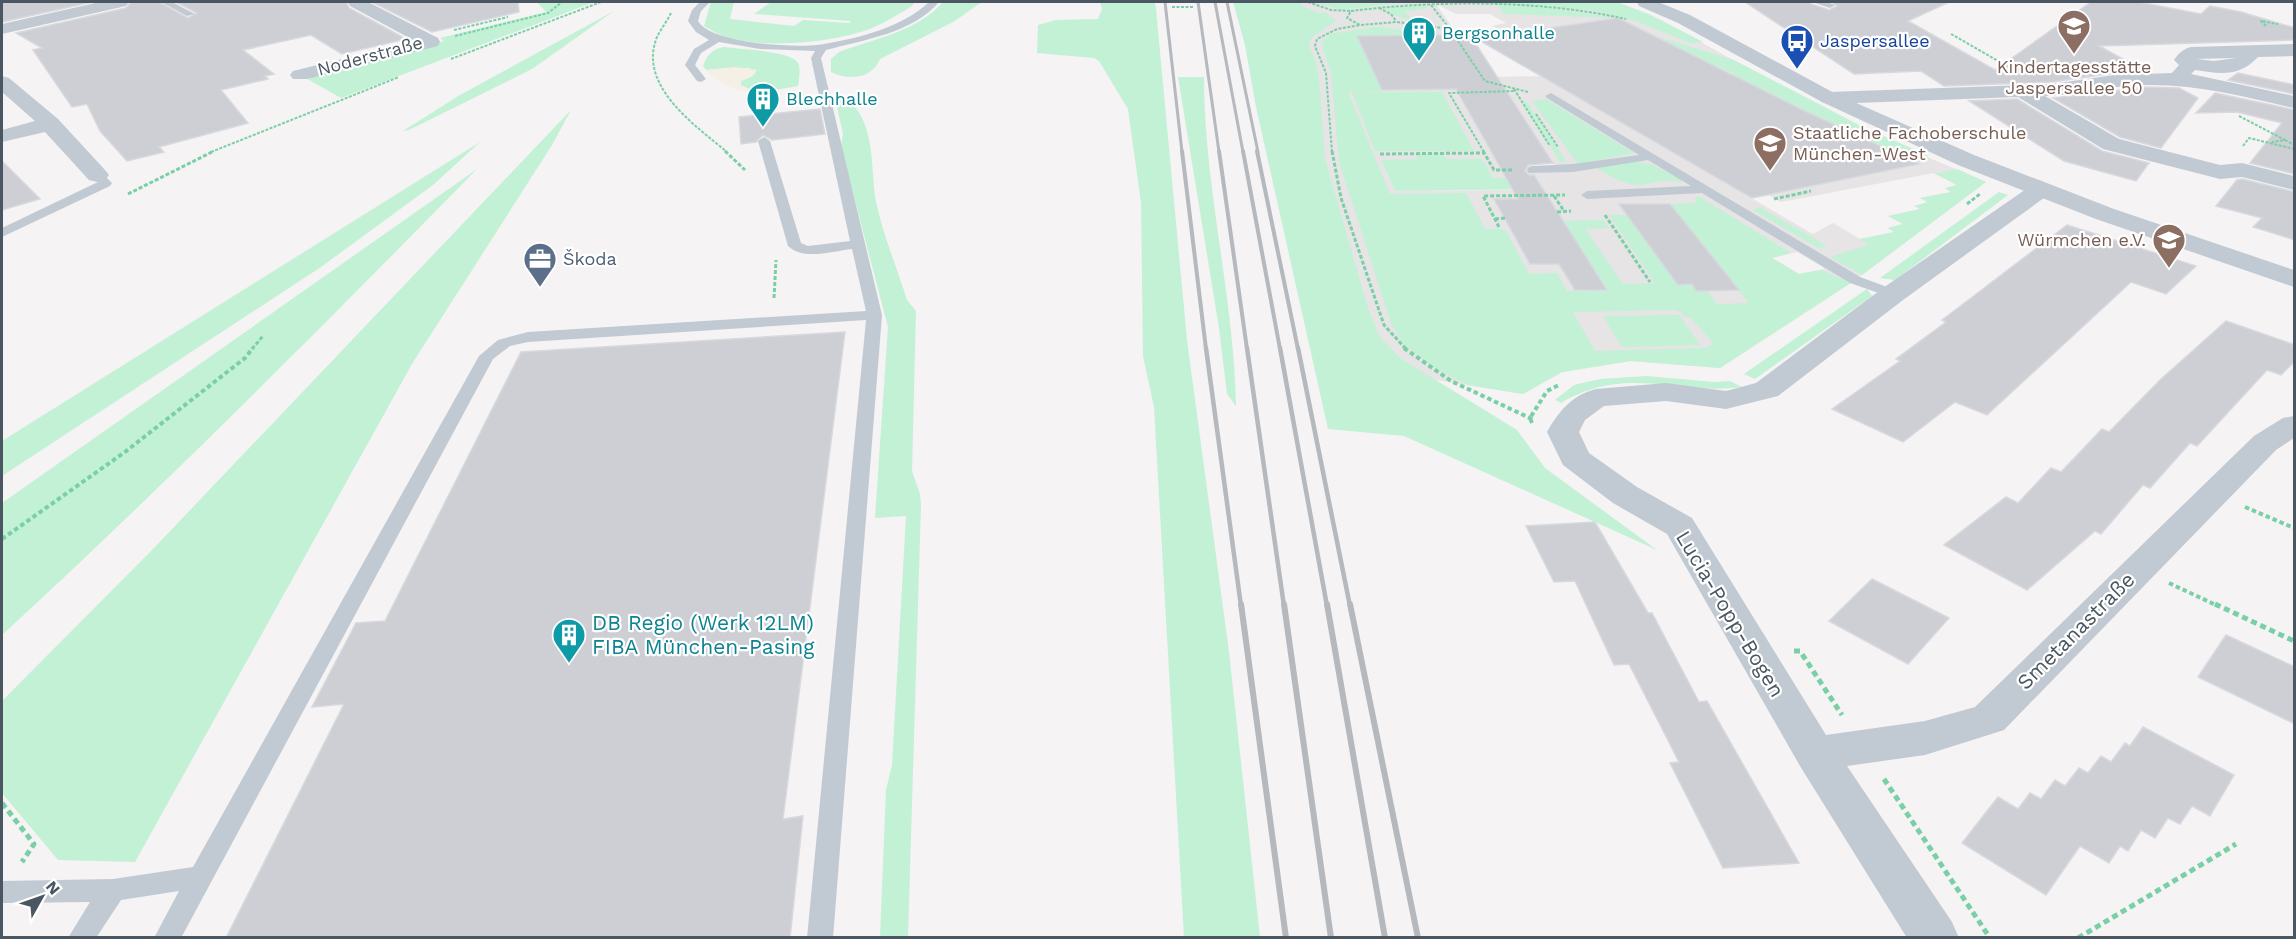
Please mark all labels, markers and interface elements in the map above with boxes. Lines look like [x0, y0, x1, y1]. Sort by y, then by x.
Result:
school or university icon: Kindertagesstätte Jaspersallee 50 [2056, 8, 2092, 55]
building icon: Bergsonhalle [1401, 15, 1437, 62]
place label: Bergsonhalle [1442, 22, 1555, 43]
bus stop icon: Jaspersallee [1779, 23, 1815, 70]
place label: Jaspersallee [1820, 30, 1930, 51]
street label: Noderstraße [315, 31, 425, 80]
place label: Kindertagesstätte Jaspersallee 50 [1997, 56, 2151, 98]
building icon: Blechhalle [745, 81, 781, 128]
place label: Blechhalle [786, 88, 878, 109]
place label: Staatliche Fachoberschule München-West [1793, 122, 2026, 164]
school or university icon: Staatliche Fachoberschule München-West [1752, 125, 1788, 172]
school or university icon: Würmchen e.V. [2151, 222, 2187, 269]
place label: Würmchen e.V. [2017, 229, 2146, 250]
office icon: Škoda [522, 241, 558, 288]
place label: Škoda [563, 248, 617, 269]
street label: Lucia-Popp-Bogen [1671, 526, 1790, 701]
street label: Smetanastraße [2012, 567, 2140, 695]
place label: DB Regio (Werk 12LM) FIBA München-Pasing [592, 610, 815, 659]
building icon: DB Regio (Werk 12LM) FIBA München-Pasing [551, 617, 587, 664]
north arrow [12, 867, 72, 927]
text: N [42, 877, 64, 898]

